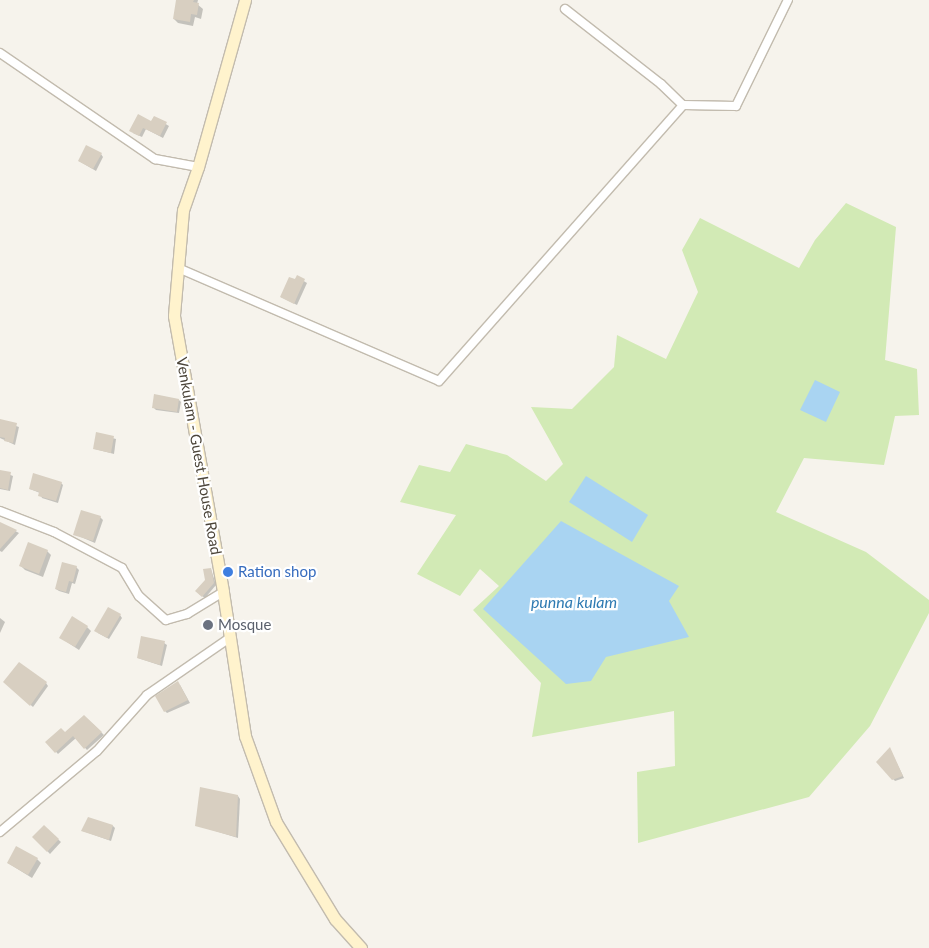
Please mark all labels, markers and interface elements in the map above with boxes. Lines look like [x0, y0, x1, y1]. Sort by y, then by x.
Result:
street label: Venkulam - Guest House Road [173, 356, 225, 556]
place label: Ration shop [238, 563, 316, 581]
marker: Ration shop [222, 566, 234, 578]
water label: punna kulam [531, 592, 617, 612]
place label: Mosque [218, 616, 271, 634]
marker: Mosque [202, 619, 214, 631]

